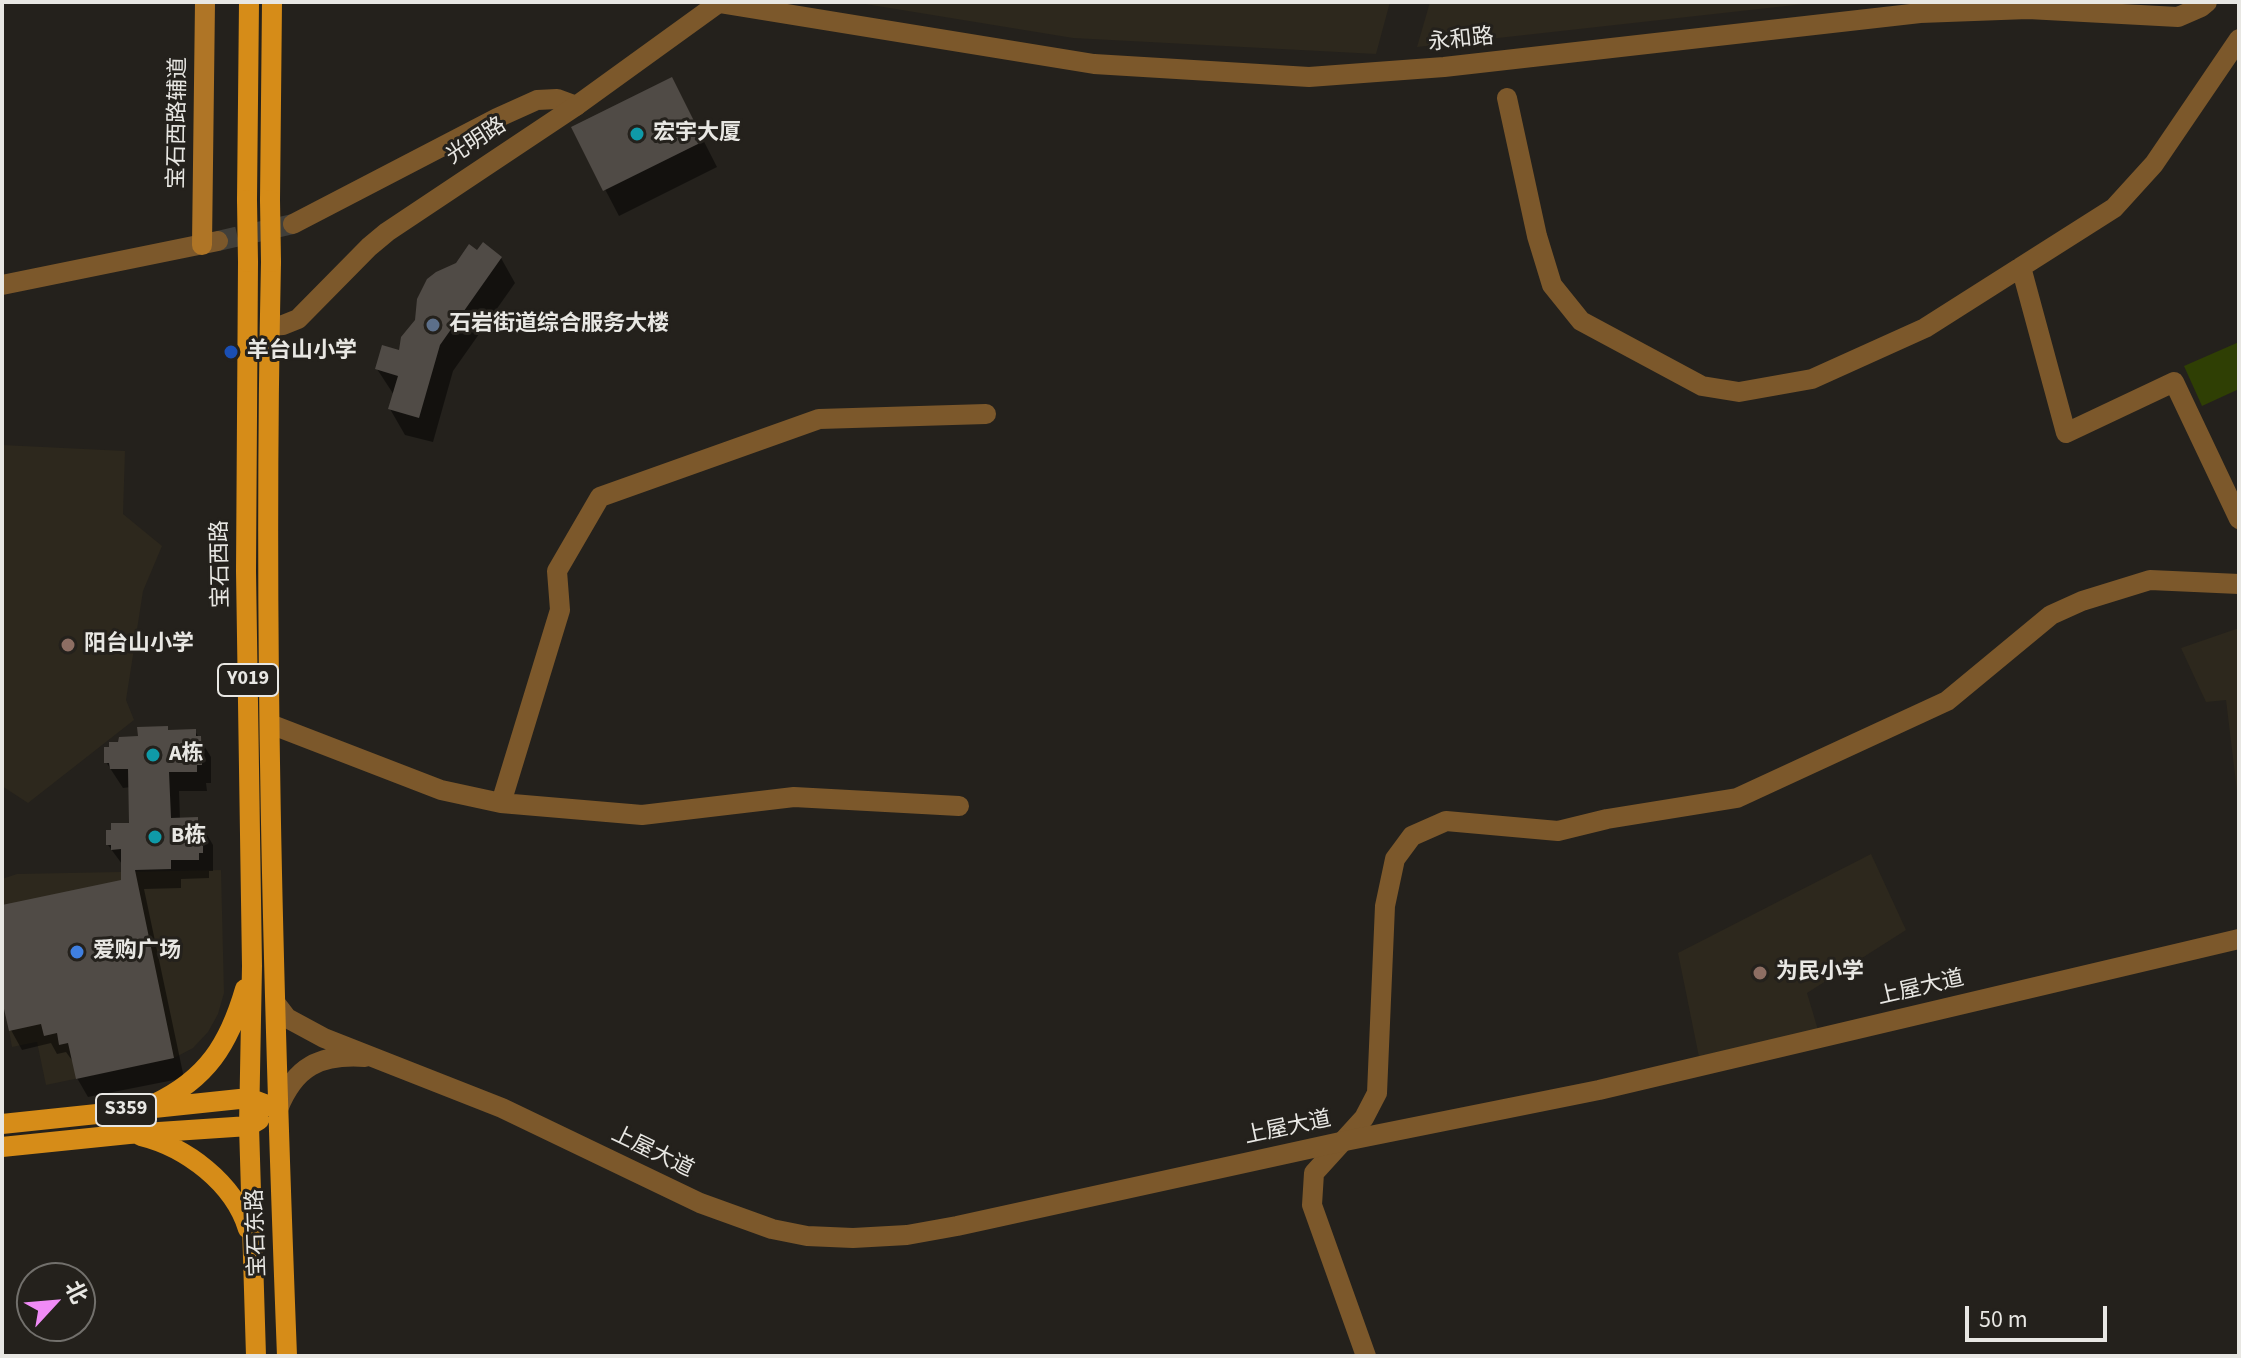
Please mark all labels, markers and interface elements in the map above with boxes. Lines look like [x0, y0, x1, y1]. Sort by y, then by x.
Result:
street label: 永和路 [1427, 24, 1495, 58]
street label: 宝石西路辅道 [165, 57, 193, 189]
street label: 光明路 [442, 113, 512, 171]
place label: 宏宇大厦 [653, 121, 741, 147]
marker: 宏宇大厦 [628, 125, 646, 143]
place label: 石岩街道综合服务大楼 [449, 312, 669, 338]
marker: 石岩街道综合服务大楼 [424, 316, 442, 334]
place label: 羊台山小学 [247, 339, 357, 365]
marker: 羊台山小学 [222, 343, 240, 361]
street label: 宝石西路 [208, 520, 236, 608]
place label: 阳台山小学 [84, 632, 194, 658]
marker: 阳台山小学 [59, 636, 77, 654]
road number: Y019 [218, 664, 278, 696]
place label: A栋 [169, 742, 204, 768]
marker: A栋 [144, 746, 162, 764]
place label: B栋 [171, 824, 206, 850]
marker: B栋 [146, 828, 164, 846]
place label: 爱购广场 [93, 939, 181, 965]
marker: 爱购广场 [68, 943, 86, 961]
place label: 为民小学 [1776, 960, 1864, 986]
marker: 为民小学 [1751, 964, 1769, 982]
street label: 上屋大道 [1875, 966, 1967, 1012]
road number: S359 [96, 1094, 156, 1126]
street label: 上屋大道 [1242, 1107, 1334, 1151]
street label: 上屋大道 [607, 1122, 697, 1184]
street label: 宝石东路 [243, 1189, 273, 1277]
north arrow [16, 1262, 96, 1342]
text: 北 [57, 1275, 95, 1309]
scale bar [1969, 1290, 2111, 1340]
text: 50 m [1979, 1302, 2028, 1337]

